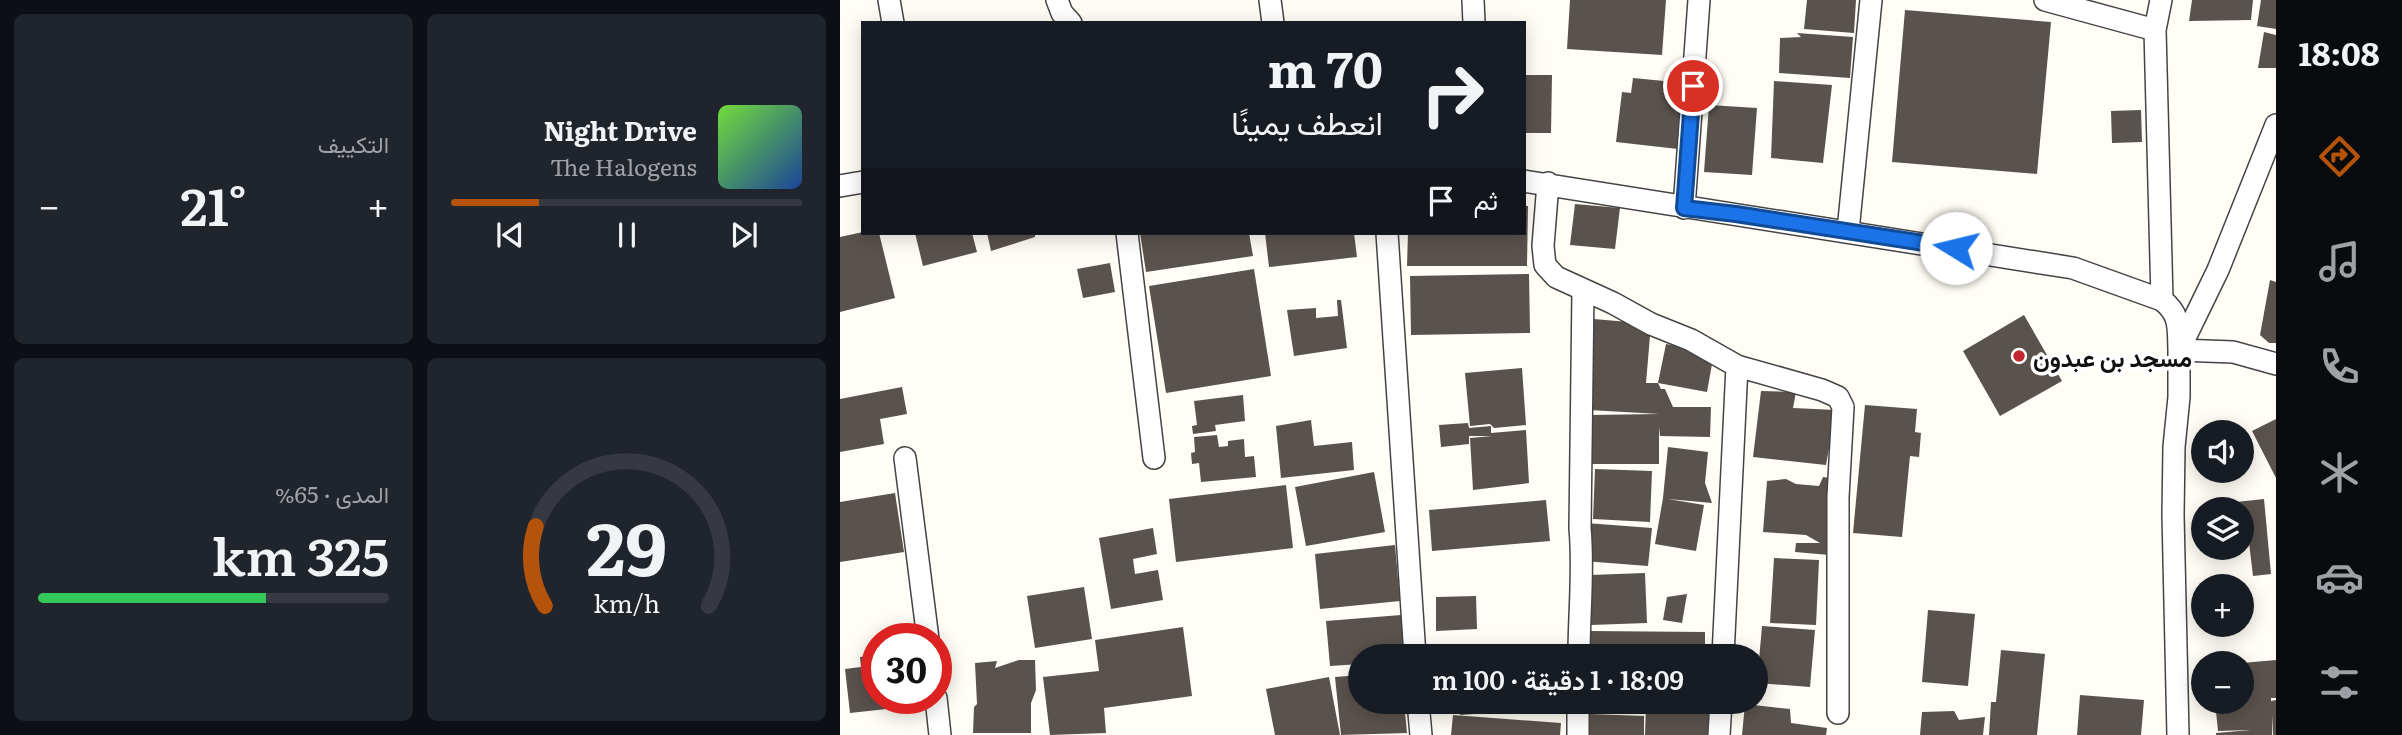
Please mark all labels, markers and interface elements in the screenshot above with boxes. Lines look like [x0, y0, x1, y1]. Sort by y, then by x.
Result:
text: 18:08 [2298, 28, 2380, 76]
text: 70 m [1268, 30, 1383, 103]
icon: right [1407, 49, 1498, 140]
pin [1663, 56, 1723, 116]
icon: arrive [1674, 67, 1712, 105]
text: انعطف يمينًا [1231, 97, 1383, 145]
text: Night Drive [543, 110, 697, 149]
text: التكييف [318, 126, 389, 160]
icon: directions [2315, 132, 2364, 181]
text: The Halogens [550, 149, 697, 183]
text: 21° [180, 165, 247, 242]
text: − [38, 175, 60, 232]
text: + [367, 175, 389, 232]
text: ثم [1474, 179, 1498, 218]
icon: arrive [1422, 182, 1460, 220]
position arrow [1919, 211, 1993, 285]
icon: previous [491, 216, 529, 254]
icon: pause [608, 216, 646, 254]
icon: next [725, 216, 763, 254]
icon: music [2315, 237, 2364, 286]
place label: مسجد بن عبدون [2033, 339, 2192, 374]
icon: phone [2315, 342, 2364, 391]
marker: مسجد بن عبدون [2011, 348, 2027, 364]
map controls [2191, 420, 2254, 714]
button: sound [2191, 420, 2254, 483]
icon: climate [2315, 448, 2364, 497]
text: المدى · 65% [275, 476, 389, 510]
text: 29 [586, 490, 667, 598]
button: layers [2191, 497, 2254, 560]
text: 325 km [212, 515, 389, 592]
icon: car [2315, 553, 2364, 602]
button: + [2191, 574, 2254, 637]
text: km/h [593, 583, 660, 620]
speed limit sign: 30 [861, 623, 952, 714]
button: − [2191, 651, 2254, 714]
icon: filters [2315, 658, 2364, 707]
text: 18:09 · 1 دقيقة · 100 m [1432, 659, 1684, 698]

